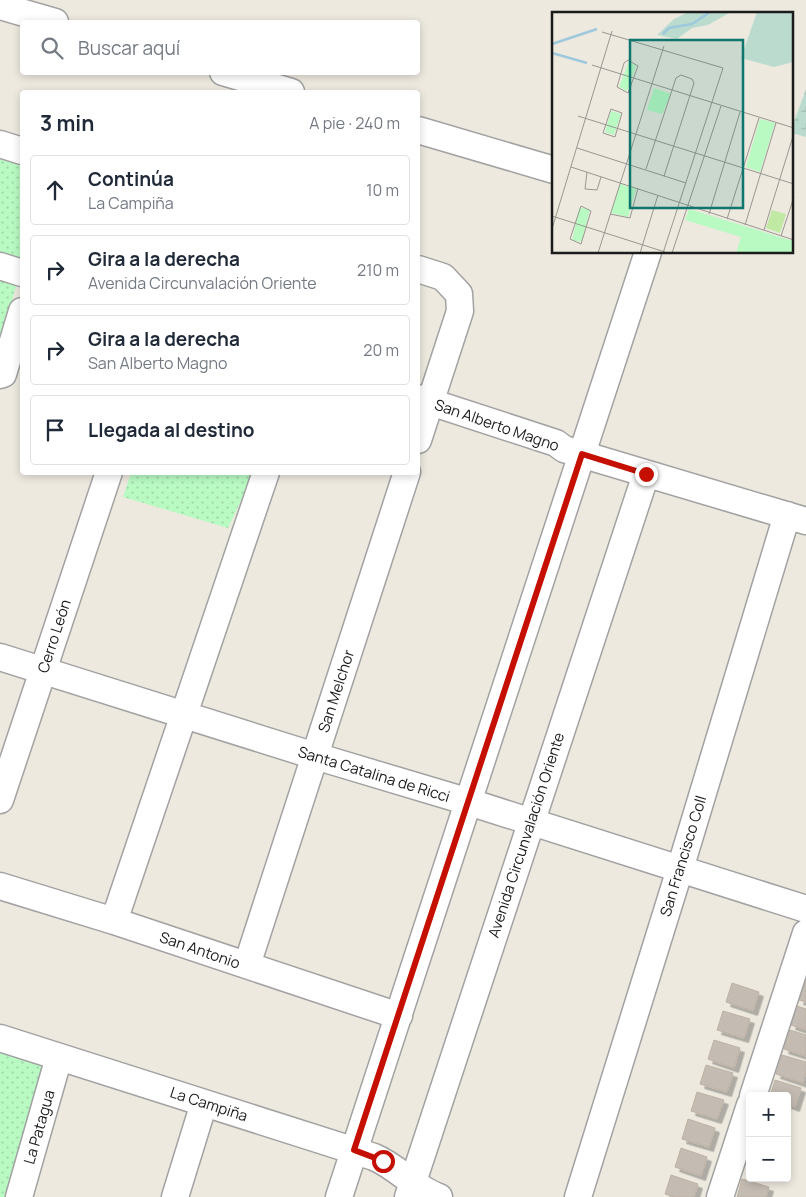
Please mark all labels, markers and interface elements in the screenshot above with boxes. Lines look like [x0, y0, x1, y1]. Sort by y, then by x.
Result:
inset map [552, 12, 794, 254]
search box [20, 20, 420, 75]
icon: search [38, 34, 66, 62]
text: Buscar aquí [78, 35, 180, 61]
text: 3 min [40, 109, 94, 137]
text: A pie · 240 m [309, 112, 400, 134]
text: Continúa [88, 166, 174, 192]
icon: ahead [41, 176, 69, 204]
text: 10 m [366, 179, 399, 201]
text: La Campiña [88, 192, 174, 214]
text: Gira a la derecha [88, 246, 240, 272]
icon: right [41, 256, 69, 284]
text: 210 m [357, 259, 399, 281]
text: Avenida Circunvalación Oriente [88, 272, 317, 294]
text: Gira a la derecha [88, 326, 240, 352]
icon: right [41, 336, 69, 364]
text: 20 m [363, 339, 399, 361]
text: San Alberto Magno [88, 352, 227, 374]
street label: San Alberto Magno [432, 394, 562, 456]
icon: arrive [41, 416, 69, 444]
text: Llegada al destino [88, 417, 255, 443]
route end [635, 463, 658, 486]
street label: Cerro León [32, 596, 76, 676]
street label: San Melchor [313, 646, 359, 735]
street label: Avenida Circunvalación Oriente [483, 730, 569, 940]
street label: Santa Catalina de Ricci [295, 741, 453, 807]
street label: San Francisco Coll [655, 793, 711, 919]
street label: San Antonio [157, 926, 243, 974]
street label: La Campiña [168, 1082, 250, 1126]
street label: La Patagua [18, 1087, 60, 1167]
map controls [746, 1092, 791, 1182]
button: + [746, 1092, 791, 1137]
button: − [746, 1137, 791, 1182]
route start [372, 1150, 395, 1173]

